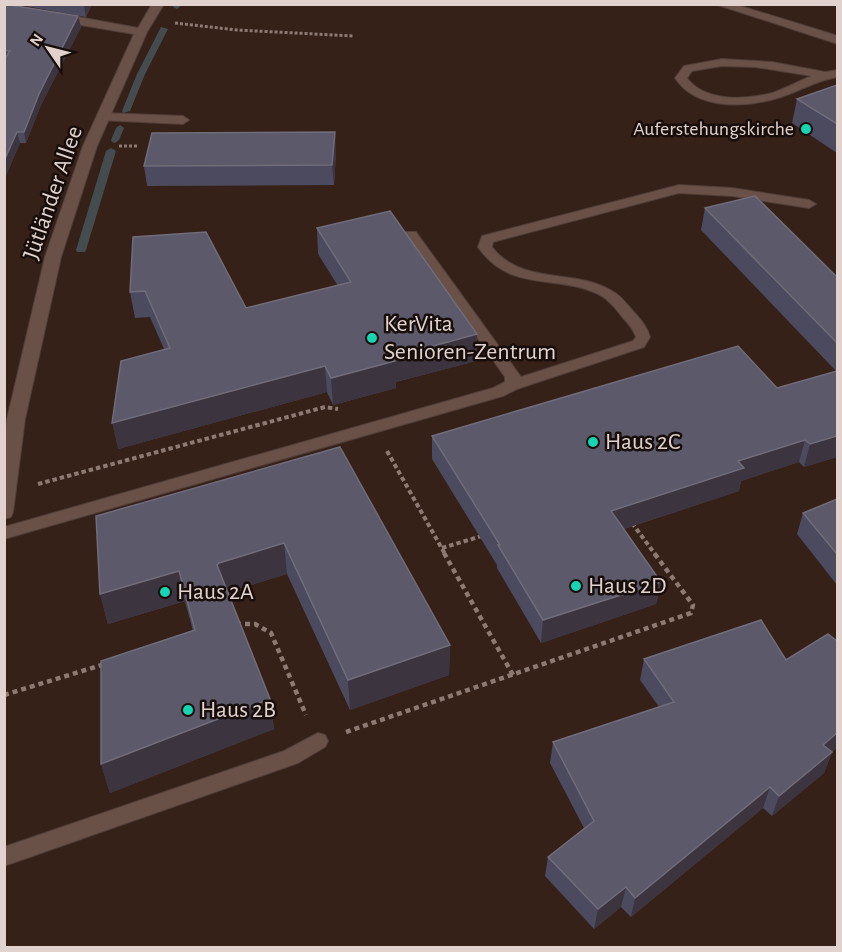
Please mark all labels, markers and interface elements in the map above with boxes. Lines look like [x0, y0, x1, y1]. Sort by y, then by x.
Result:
north arrow [18, 18, 78, 78]
text: N [27, 31, 46, 49]
place label: Auferstehungskirche [633, 119, 794, 139]
marker: Auferstehungskirche [799, 122, 813, 136]
street label: Jütländer Allee [19, 123, 87, 263]
place label: KerVita Senioren-Zentrum [384, 312, 556, 364]
marker: KerVita Senioren-Zentrum [365, 331, 379, 345]
place label: Haus 2C [605, 430, 681, 454]
marker: Haus 2C [586, 435, 600, 449]
place label: Haus 2D [588, 574, 667, 598]
marker: Haus 2D [569, 579, 583, 593]
place label: Haus 2A [177, 580, 254, 604]
marker: Haus 2A [158, 585, 172, 599]
place label: Haus 2B [200, 698, 276, 722]
marker: Haus 2B [181, 703, 195, 717]

